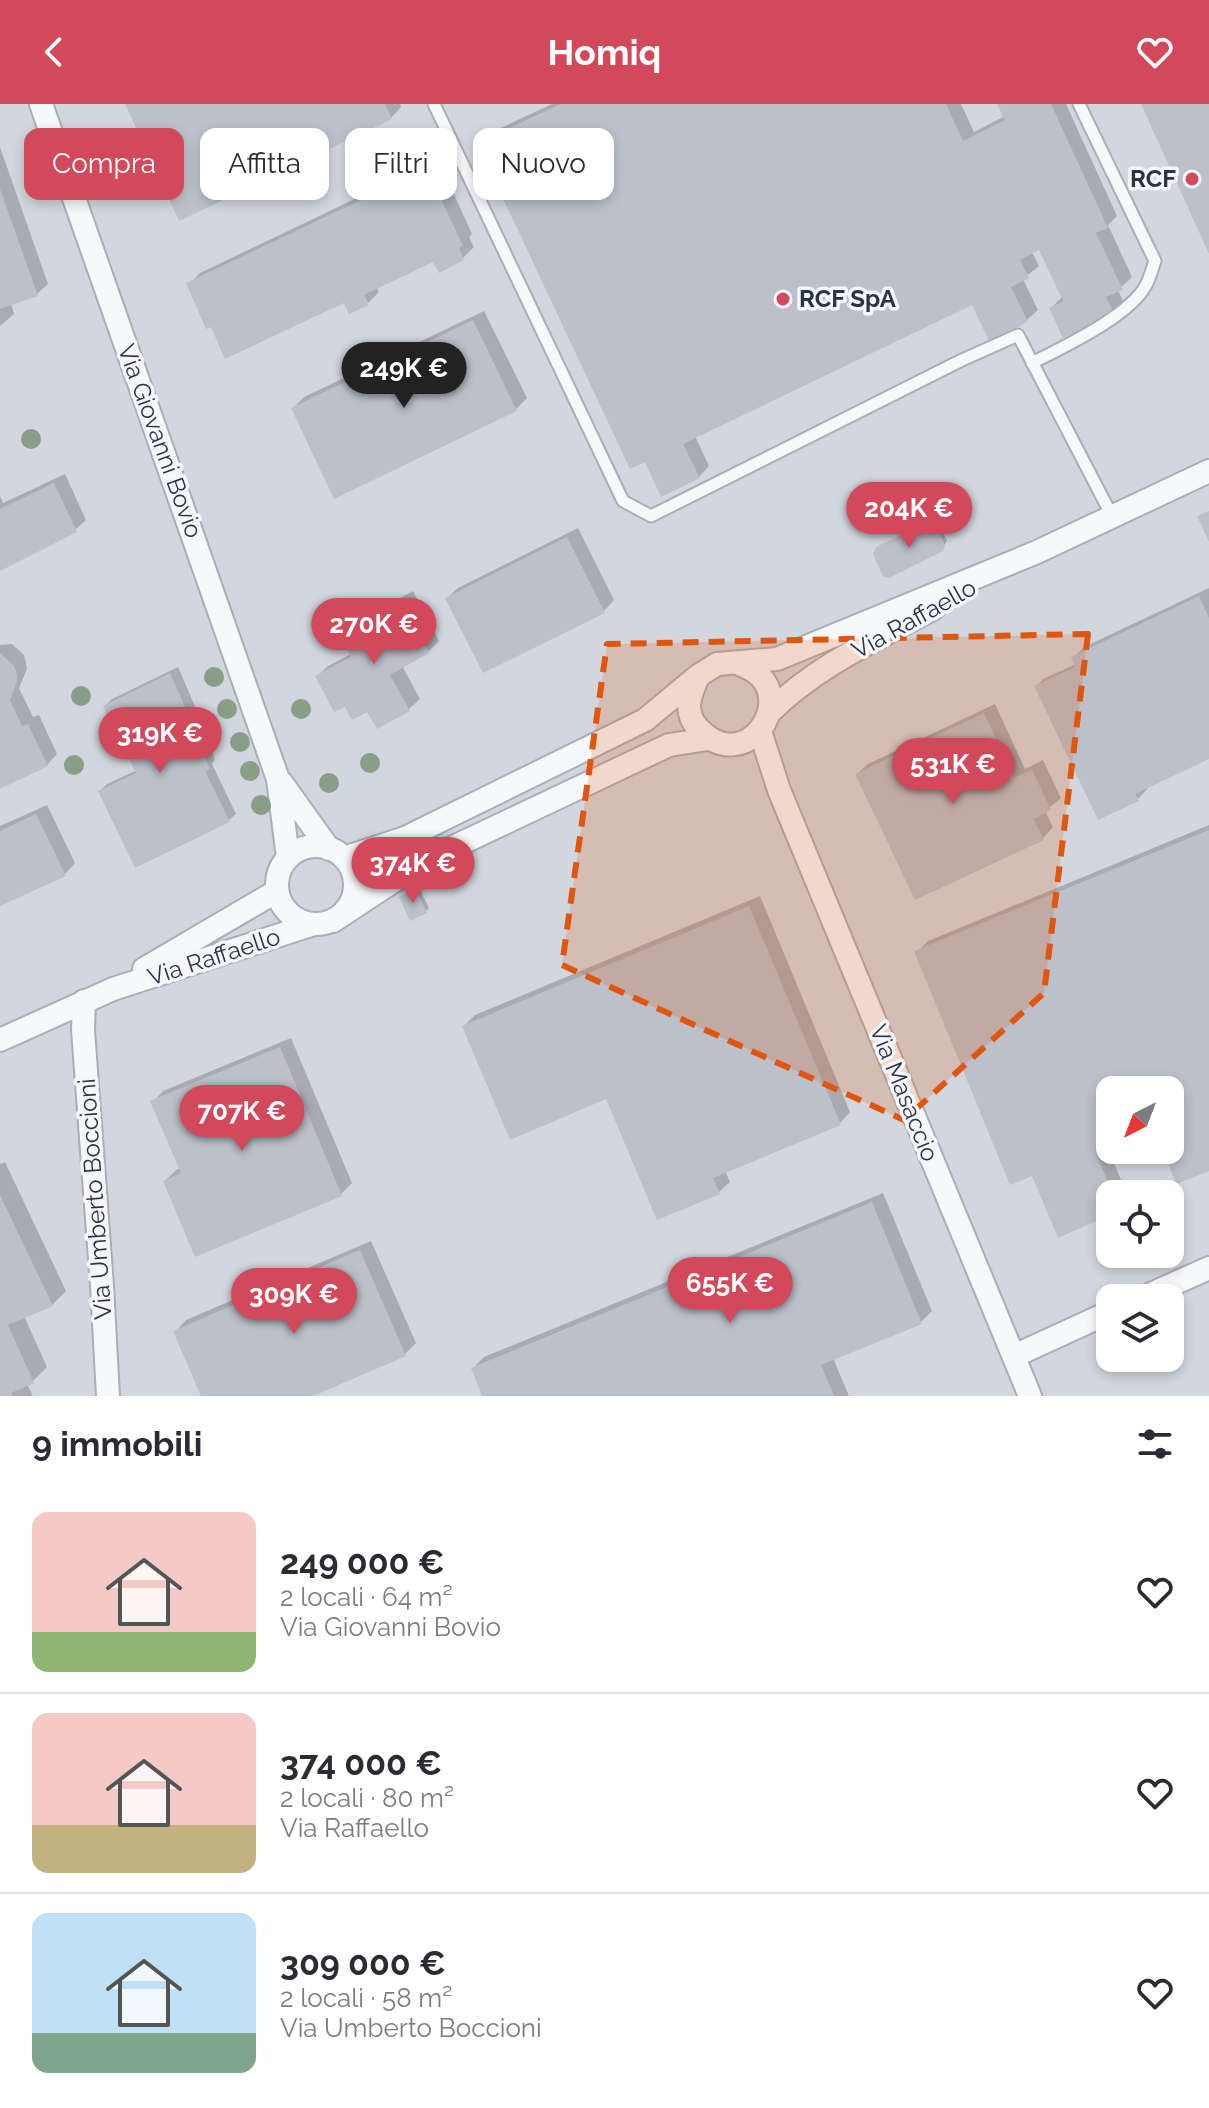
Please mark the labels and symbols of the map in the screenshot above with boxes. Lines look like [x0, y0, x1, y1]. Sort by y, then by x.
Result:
place label: RCF [1130, 164, 1176, 193]
marker: RCF [1183, 170, 1201, 188]
place label: RCF SpA [799, 284, 897, 313]
marker: RCF SpA [774, 290, 792, 308]
street label: Via Giovanni Bovio [112, 340, 209, 542]
pin: 249K € [339, 342, 469, 410]
pin: 204K € [844, 482, 974, 550]
street label: Via Raffaello [847, 573, 981, 665]
pin: 270K € [309, 598, 439, 666]
pin: 319K € [95, 707, 225, 775]
pin: 531K € [888, 738, 1018, 806]
pin: 374K € [348, 837, 478, 905]
street label: Via Raffaello [144, 921, 284, 992]
street label: Via Masaccio [864, 1020, 945, 1166]
north arrow [1096, 1076, 1184, 1164]
street label: Via Umberto Boccioni [72, 1078, 117, 1321]
pin: 707K € [177, 1085, 307, 1153]
pin: 655K € [665, 1257, 795, 1325]
pin: 309K € [229, 1268, 359, 1336]

